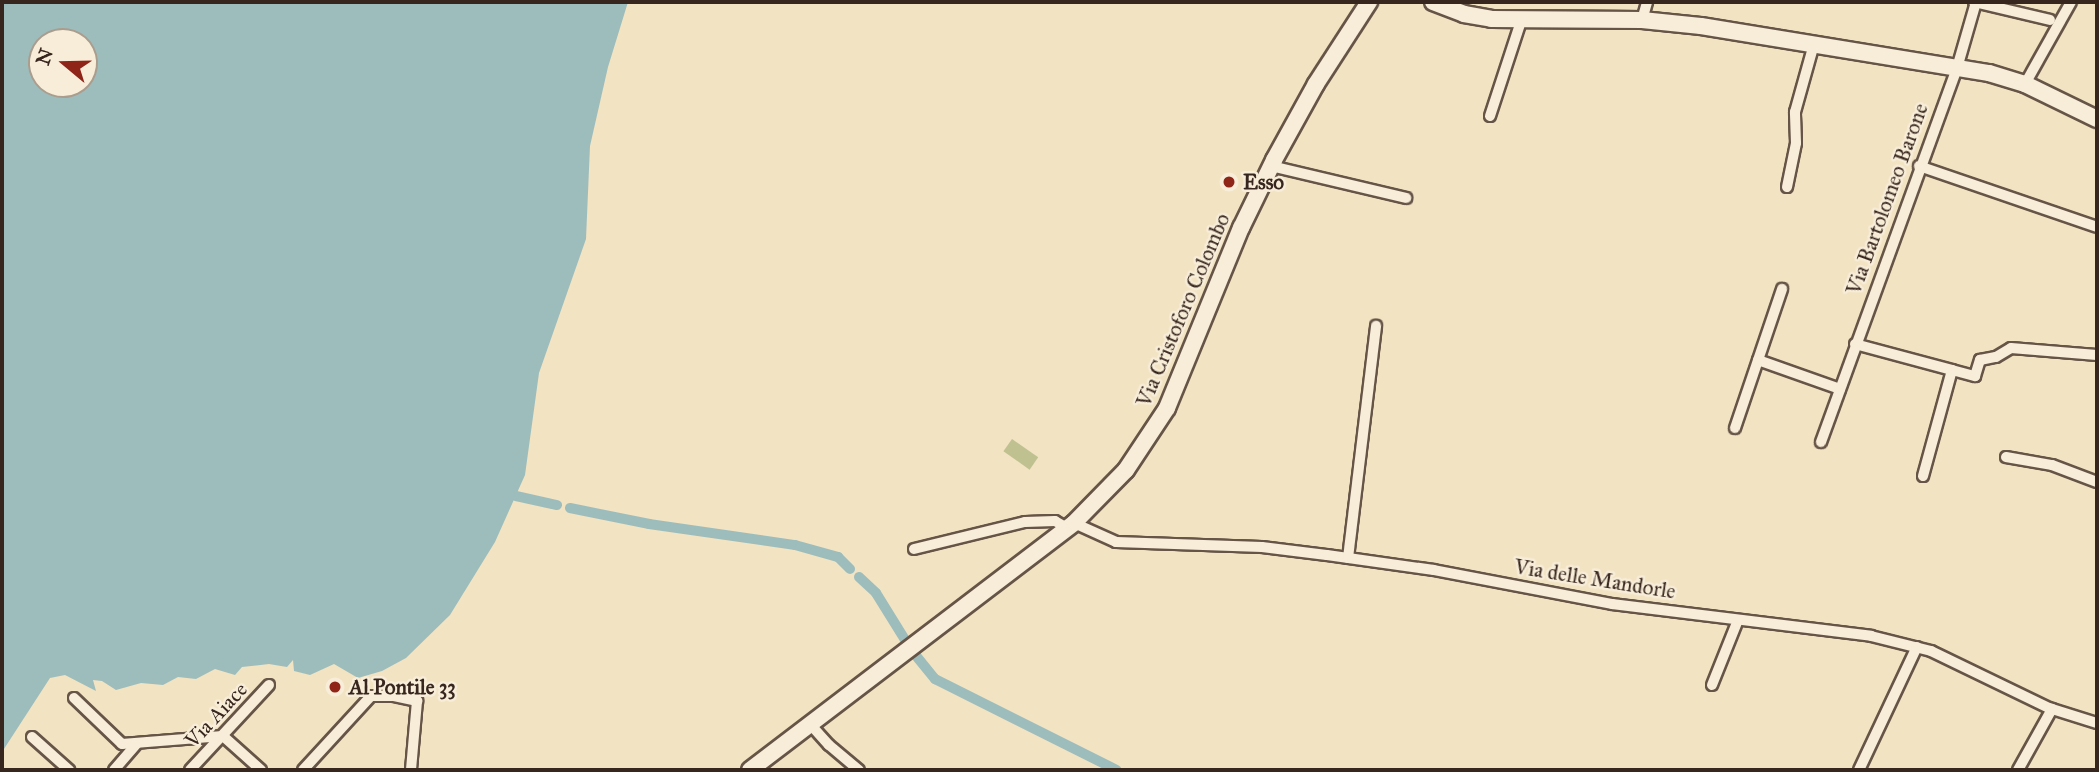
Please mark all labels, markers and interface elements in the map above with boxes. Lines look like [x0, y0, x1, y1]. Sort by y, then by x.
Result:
north arrow [28, 28, 98, 98]
text: N [31, 45, 58, 68]
street label: Via Bartolomeo Barone [1841, 100, 1933, 298]
place label: Esso [1243, 169, 1284, 195]
marker: Esso [1221, 174, 1237, 190]
street label: Via Cristoforo Colombo [1131, 209, 1235, 411]
street label: Via delle Mandorle [1513, 554, 1677, 604]
place label: Al Pontile 33 [349, 674, 456, 700]
street label: Via Aiace [179, 677, 253, 753]
marker: Al Pontile 33 [327, 679, 343, 695]

